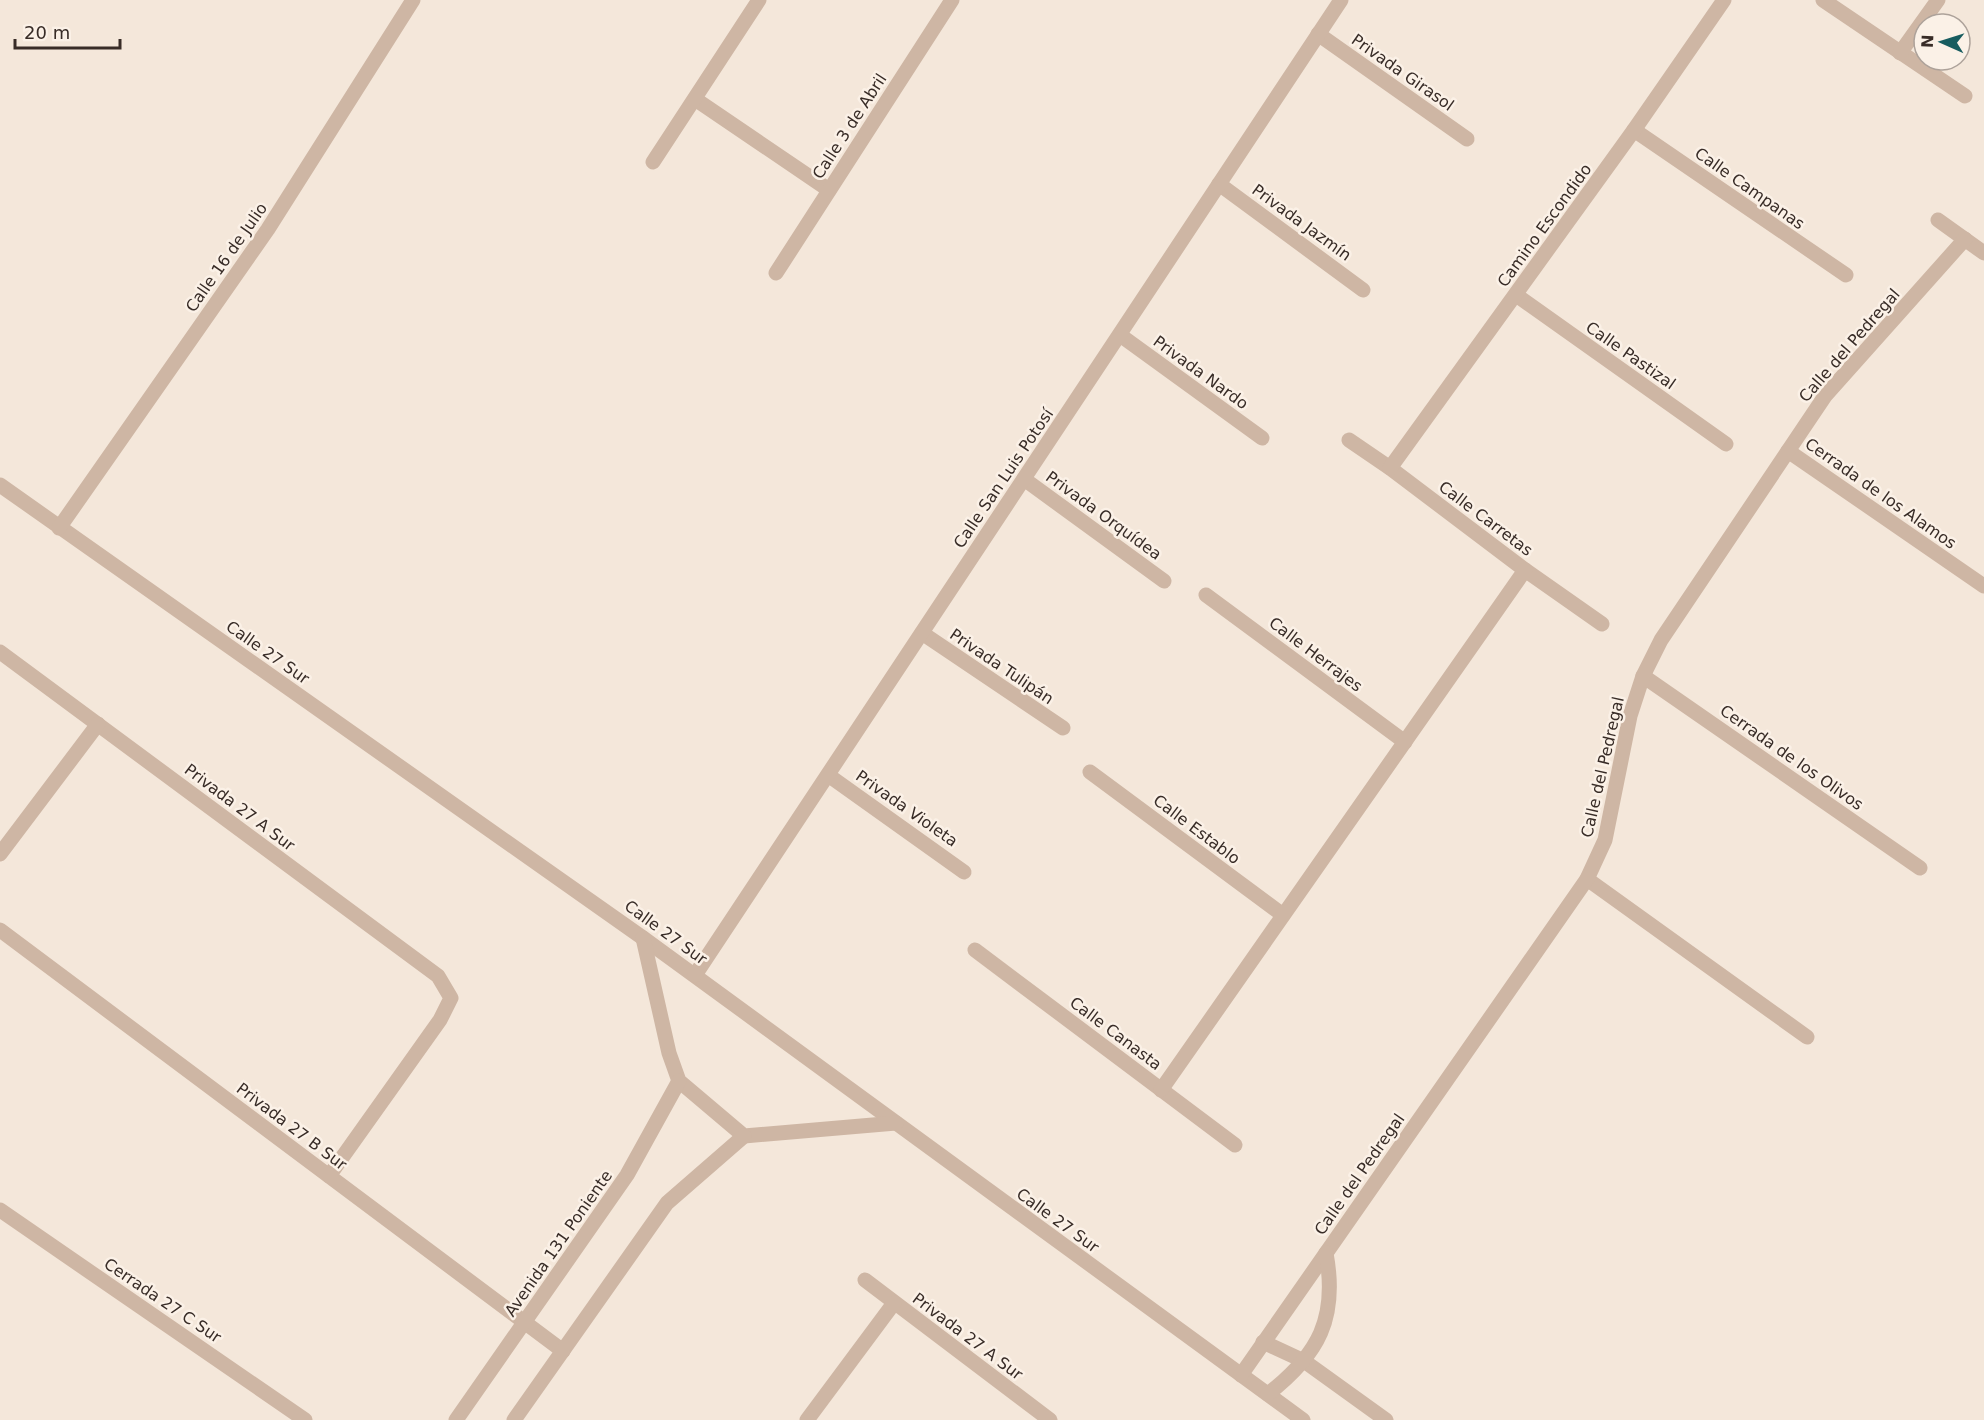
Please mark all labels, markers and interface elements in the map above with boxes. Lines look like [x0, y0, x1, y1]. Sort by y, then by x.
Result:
scale bar [15, 12, 120, 50]
north arrow [1912, 12, 1972, 72]
text: 20 m [24, 22, 70, 43]
street label: Privada Girasol [1348, 30, 1458, 115]
text: N [1918, 34, 1937, 48]
street label: Calle 3 de Abril [808, 70, 891, 182]
street label: Calle Campanas [1691, 143, 1808, 233]
street label: Camino Escondido [1493, 160, 1596, 291]
street label: Privada Jazmín [1248, 180, 1355, 265]
street label: Calle 16 de Julio [182, 199, 271, 316]
street label: Calle del Pedregal [1795, 285, 1904, 406]
street label: Calle Pastizal [1582, 317, 1679, 393]
street label: Privada Nardo [1150, 332, 1252, 413]
street label: Calle San Luis Potosí [950, 404, 1058, 552]
street label: Cerrada de los Alamos [1801, 434, 1960, 553]
street label: Privada Orquídea [1042, 467, 1165, 564]
street label: Calle Carretas [1435, 477, 1536, 560]
street label: Calle Herrajes [1265, 613, 1366, 696]
street label: Calle 27 Sur [222, 617, 313, 688]
street label: Privada Tulipán [946, 625, 1057, 708]
street label: Calle del Pedregal [1577, 695, 1628, 839]
street label: Cerrada de los Olivos [1716, 701, 1867, 814]
street label: Privada 27 A Sur [181, 760, 299, 855]
street label: Privada Violeta [852, 766, 961, 851]
street label: Calle Establo [1150, 791, 1244, 868]
street label: Calle 27 Sur [621, 896, 711, 969]
street label: Calle Canasta [1066, 993, 1165, 1074]
street label: Privada 27 B Sur [233, 1079, 351, 1174]
street label: Calle del Pedregal [1310, 1110, 1408, 1239]
street label: Avenida 131 Poniente [501, 1167, 616, 1320]
street label: Calle 27 Sur [1013, 1184, 1103, 1257]
street label: Cerrada 27 C Sur [100, 1254, 225, 1347]
street label: Privada 27 A Sur [909, 1289, 1027, 1384]

